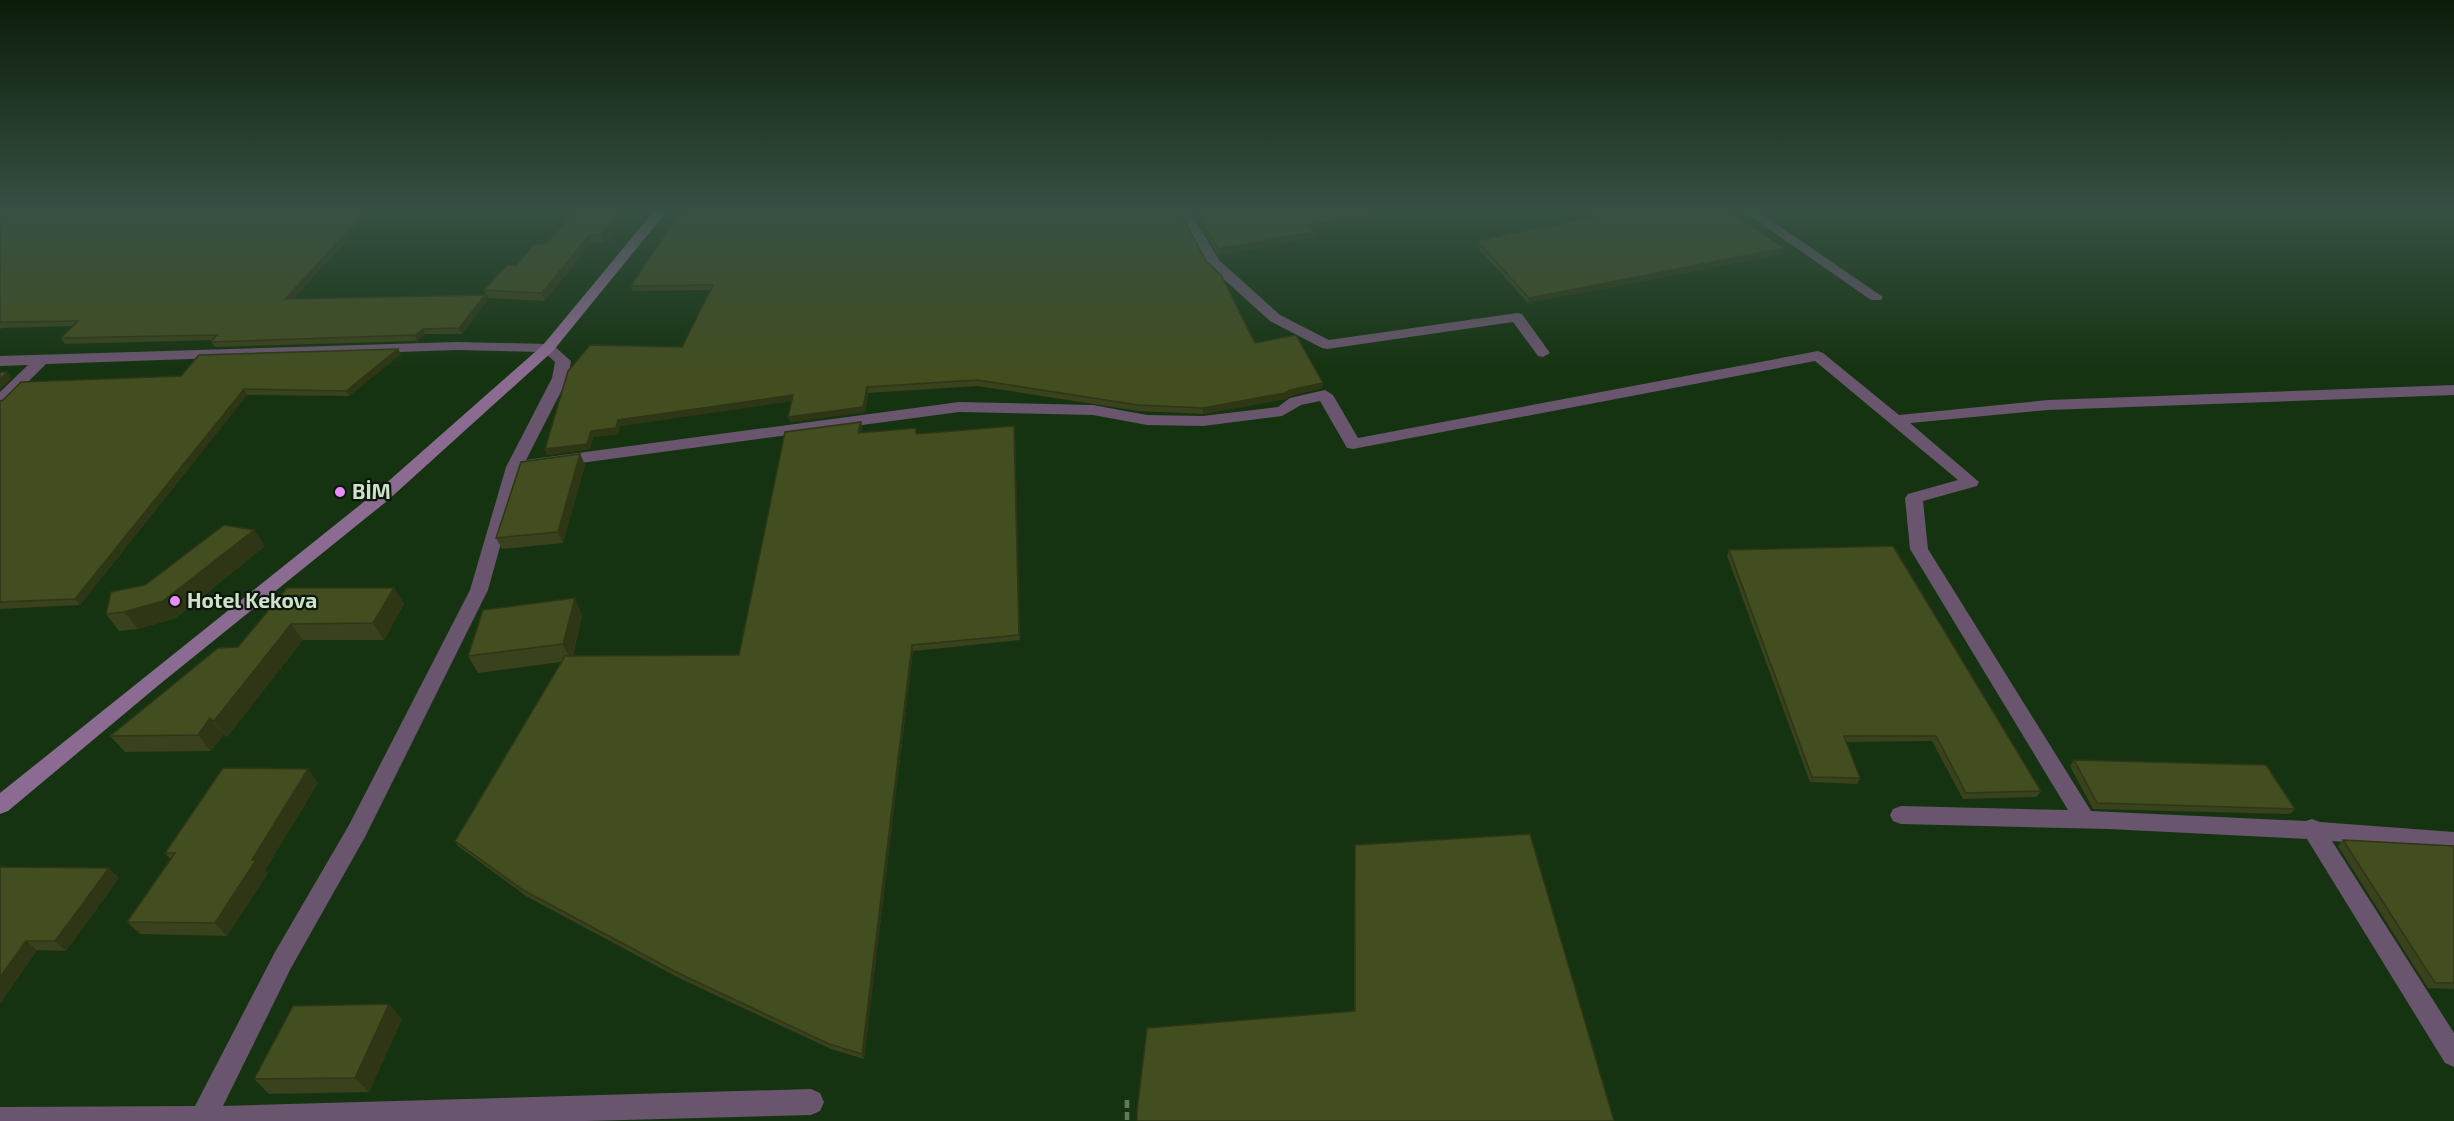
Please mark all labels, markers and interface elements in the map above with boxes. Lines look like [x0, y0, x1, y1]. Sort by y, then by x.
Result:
place label: BİM [352, 478, 391, 503]
marker: BİM [333, 485, 347, 499]
place label: Hotel Kekova [187, 587, 317, 612]
marker: Hotel Kekova [168, 594, 182, 608]

